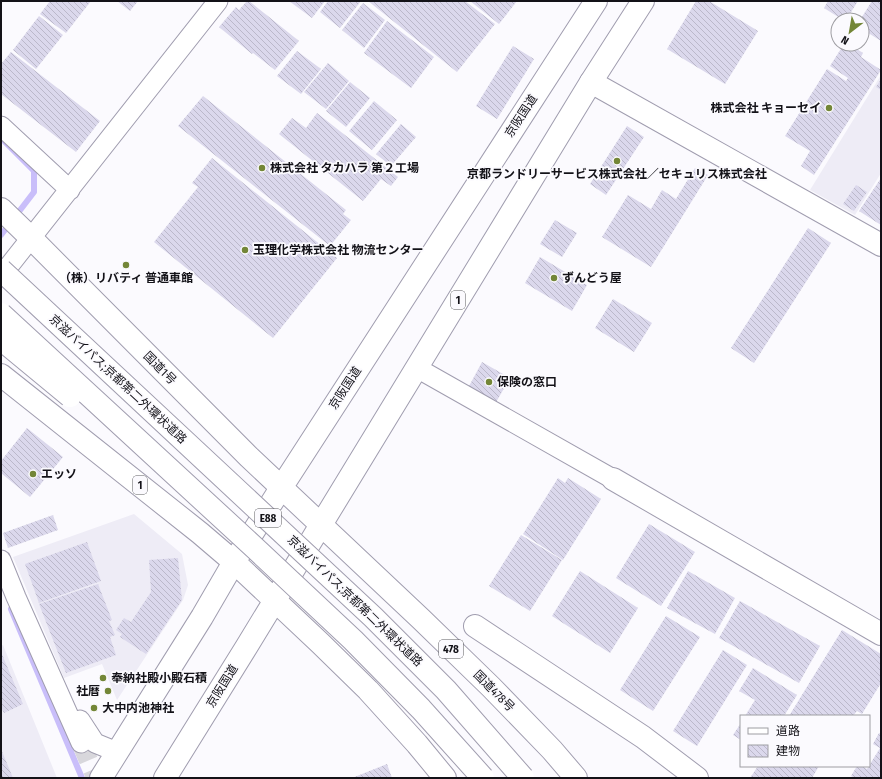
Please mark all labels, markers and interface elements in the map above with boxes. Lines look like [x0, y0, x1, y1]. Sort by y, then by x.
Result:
north arrow [830, 12, 870, 52]
text: N [839, 33, 851, 47]
street label: 京阪国道 [502, 92, 540, 140]
place label: 株式会社 キョーセイ [711, 101, 821, 115]
marker: 株式会社 キョーセイ [824, 103, 834, 113]
marker: 京都ランドリーサービス株式会社／セキュリス株式会社 [612, 156, 622, 166]
place label: 株式会社 タカハラ 第２工場 [270, 161, 419, 175]
marker: 株式会社 タカハラ 第２工場 [257, 163, 267, 173]
place label: 京都ランドリーサービス株式会社／セキュリス株式会社 [467, 167, 767, 181]
place label: 玉理化学株式会社 物流センター [253, 243, 424, 257]
marker: 玉理化学株式会社 物流センター [240, 245, 250, 255]
marker: （株）リバティ 普通車館 [121, 260, 131, 270]
place label: （株）リバティ 普通車館 [59, 271, 193, 285]
place label: ずんどう屋 [562, 271, 622, 285]
marker: ずんどう屋 [549, 273, 559, 283]
road number: 1 [451, 291, 465, 309]
street label: 京滋バイパス;京都第二外環状道路 [47, 312, 189, 446]
street label: 国道1号 [141, 349, 179, 387]
street label: 京阪国道 [326, 364, 364, 412]
place label: 保険の窓口 [497, 375, 557, 389]
marker: 保険の窓口 [484, 377, 494, 387]
place label: エッソ [41, 467, 77, 481]
marker: エッソ [28, 469, 38, 479]
road number: 1 [133, 476, 147, 494]
road number: E88 [255, 509, 281, 527]
street label: 京滋バイパス;京都第二外環状道路 [285, 533, 425, 669]
road number: 478 [439, 640, 463, 658]
street label: 京阪国道 [203, 662, 241, 710]
street label: 国道478号 [471, 668, 517, 714]
place label: 奉納社殿小殿石積 [111, 671, 207, 685]
marker: 奉納社殿小殿石積 [98, 673, 108, 683]
place label: 社暦 [76, 684, 100, 698]
marker: 社暦 [103, 686, 113, 696]
place label: 大中内池神社 [102, 701, 174, 715]
marker: 大中内池神社 [89, 703, 99, 713]
legend [740, 715, 870, 767]
text: 道路 [776, 724, 800, 738]
text: 建物 [776, 744, 800, 758]

